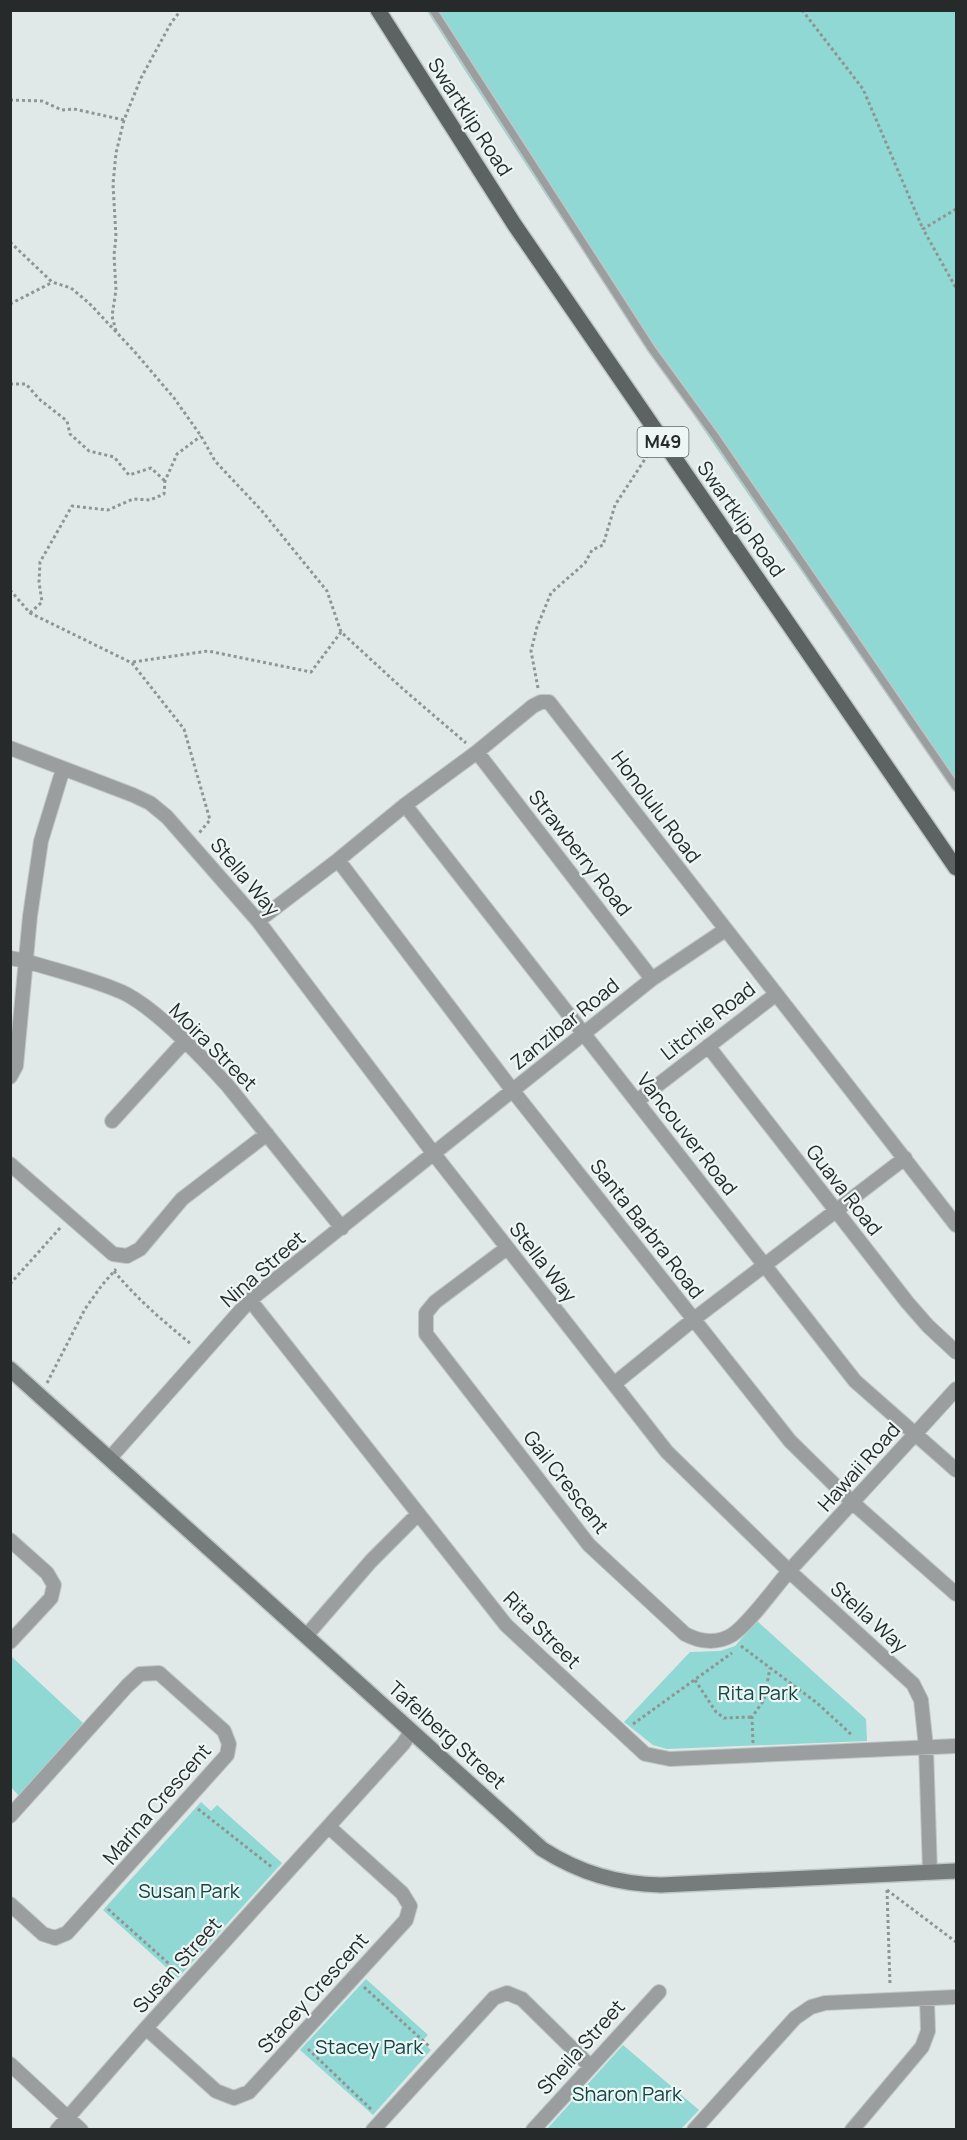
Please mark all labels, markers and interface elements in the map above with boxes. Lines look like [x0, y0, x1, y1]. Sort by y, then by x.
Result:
street label: Swartklip Road [422, 52, 519, 181]
road number: M49 [638, 427, 688, 457]
street label: Swartklip Road [691, 455, 791, 582]
street label: Honolulu Road [605, 745, 707, 868]
street label: Strawberry Road [523, 784, 638, 921]
street label: Stella Way [205, 832, 287, 922]
street label: Zanzibar Road [505, 972, 625, 1076]
street label: Litchie Road [655, 975, 761, 1066]
street label: Moira Street [164, 997, 263, 1096]
street label: Vancouver Road [631, 1067, 744, 1201]
street label: Guava Road [800, 1139, 889, 1241]
street label: Santa Barbra Road [584, 1153, 710, 1304]
street label: Stella Way [504, 1216, 584, 1308]
street label: Nina Street [215, 1224, 311, 1313]
street label: Hawaii Road [811, 1416, 906, 1517]
street label: Gail Crescent [518, 1424, 615, 1539]
street label: Stella Way [825, 1575, 914, 1659]
street label: Rita Street [498, 1585, 587, 1674]
street label: Tafelberg Street [383, 1675, 512, 1795]
park label: Rita Park [718, 1679, 799, 1706]
street label: Marina Crescent [96, 1737, 217, 1870]
park label: Susan Park [138, 1877, 241, 1904]
street label: Susan Street [126, 1911, 227, 2018]
street label: Stacey Crescent [251, 1926, 374, 2059]
street label: Sheila Street [531, 1993, 631, 2100]
park label: Stacey Park [315, 2033, 424, 2060]
park label: Sharon Park [572, 2080, 683, 2107]

